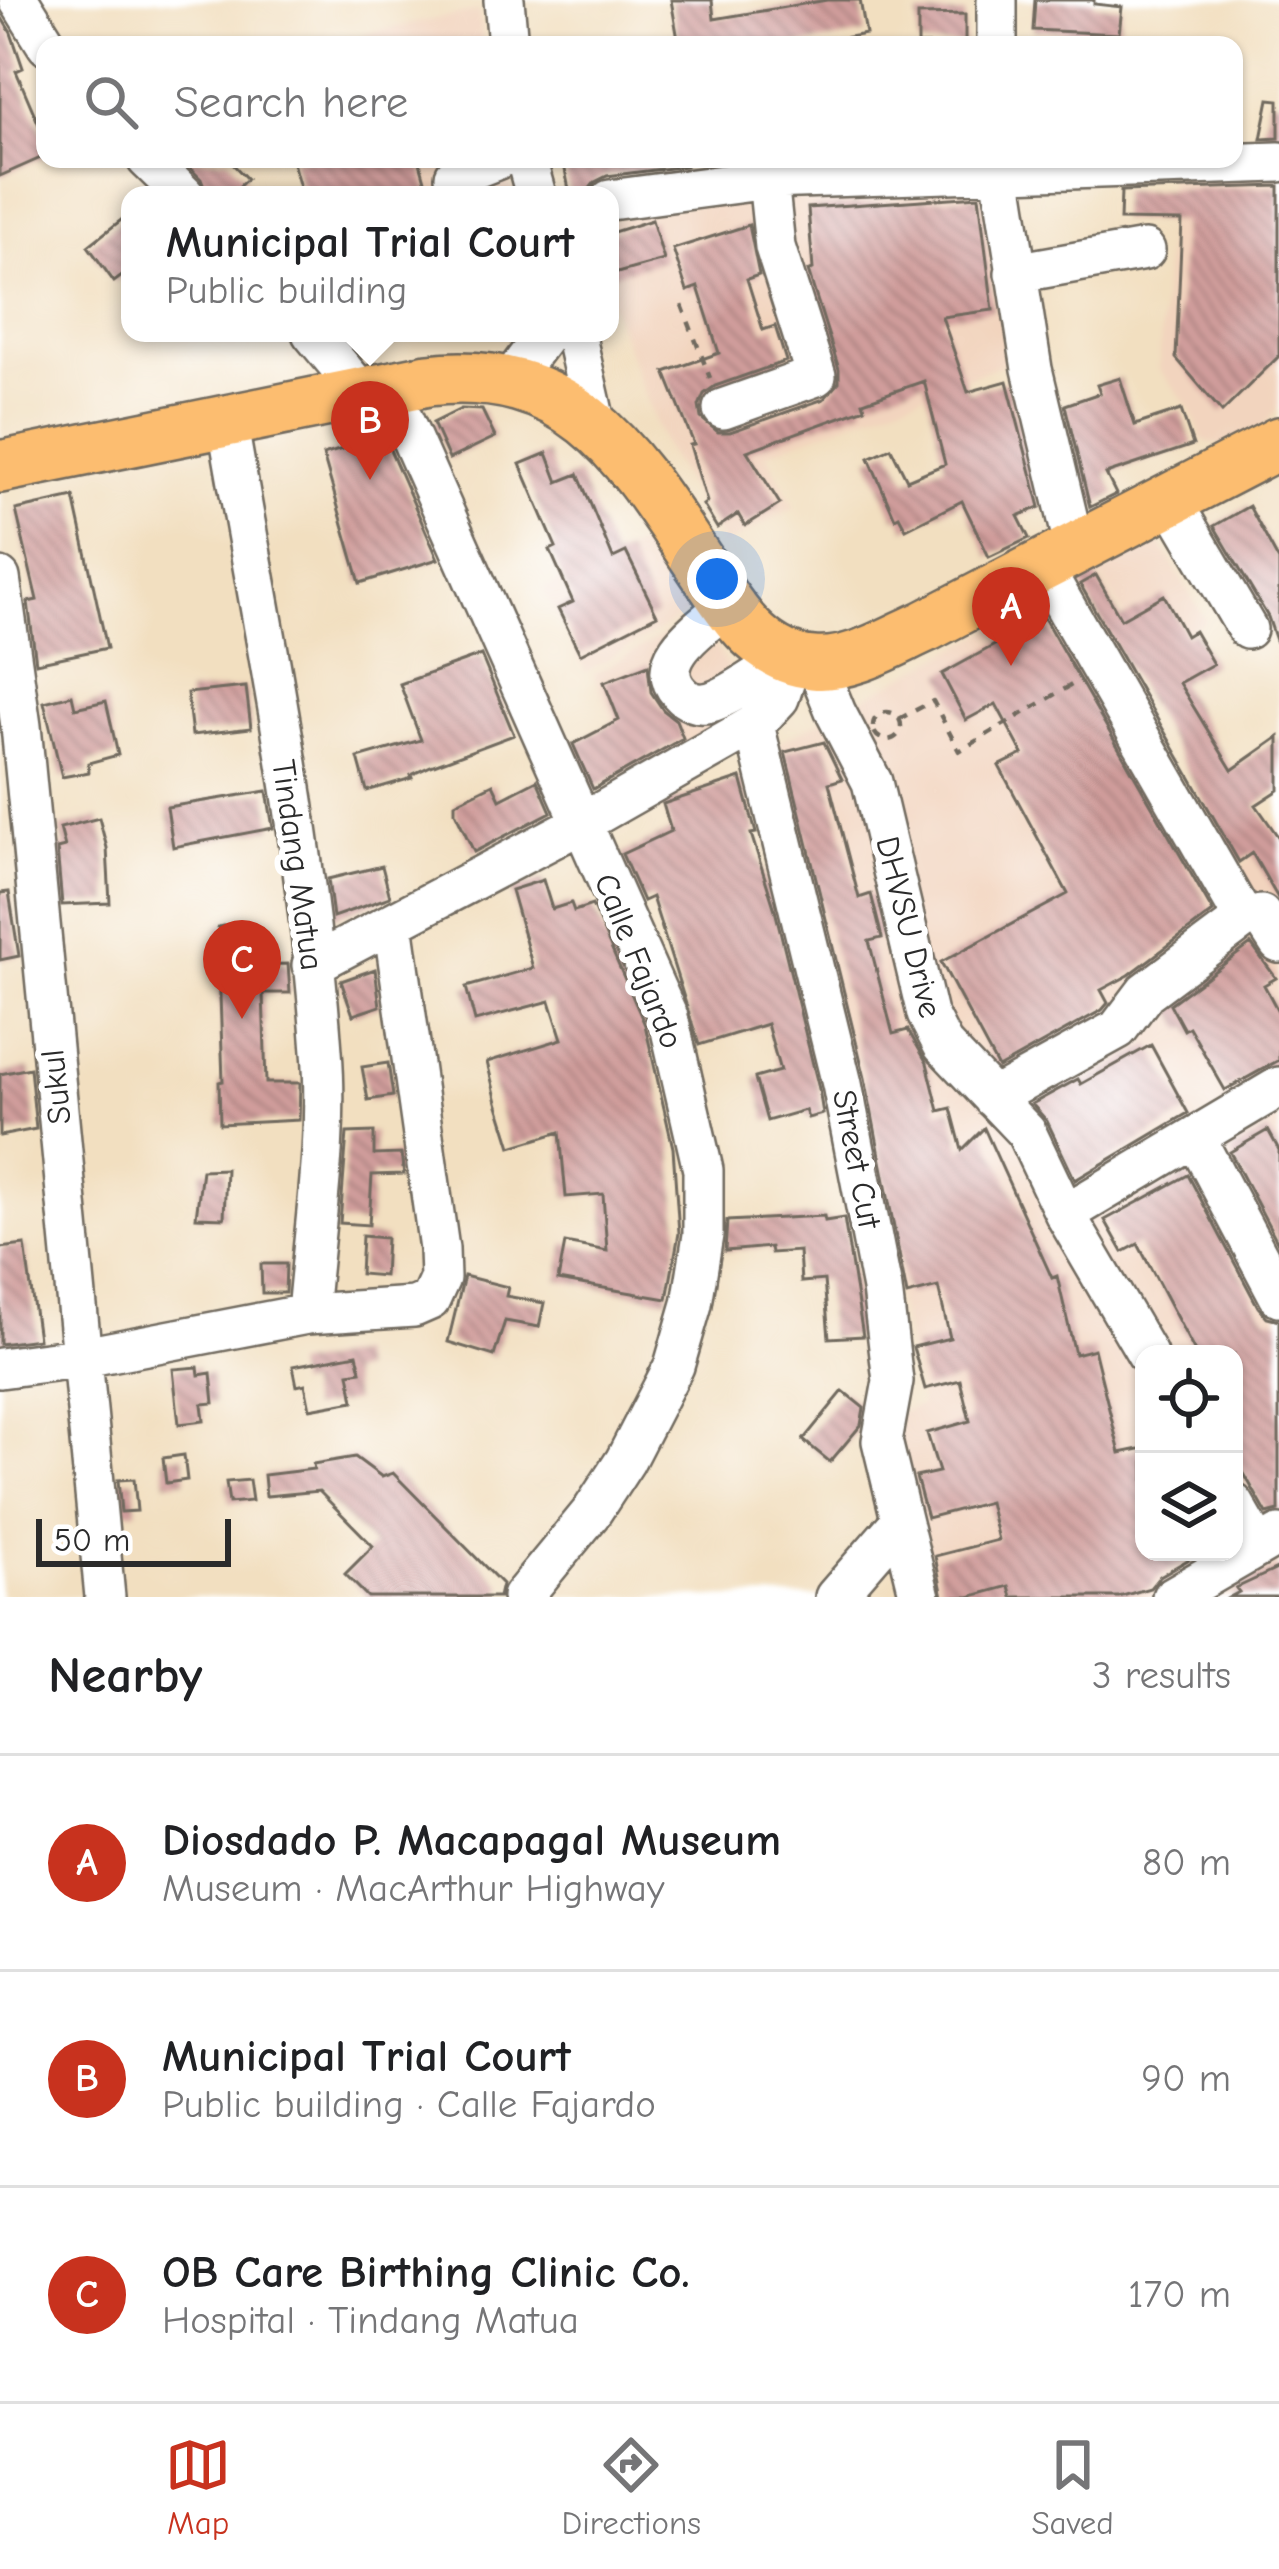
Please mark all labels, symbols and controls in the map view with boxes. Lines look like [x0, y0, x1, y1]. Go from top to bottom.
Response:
search box [36, 36, 1243, 168]
icon: search [78, 69, 144, 135]
text: Search here [174, 76, 408, 128]
popup [121, 186, 619, 342]
text: Municipal Trial Court [166, 216, 574, 268]
text: Public building [166, 268, 407, 313]
pin: B [331, 381, 409, 480]
your location [687, 549, 747, 609]
pin: A [972, 567, 1050, 666]
street label: Tindang Matua [264, 757, 332, 973]
street label: DHVSU Drive [868, 832, 950, 1022]
street label: Calle Fajardo [587, 868, 691, 1054]
pin: C [203, 920, 281, 1019]
street label: Sukul [33, 1048, 79, 1126]
street label: Street Cut [825, 1087, 889, 1233]
map controls [1135, 1345, 1243, 1561]
button: locate [1135, 1345, 1243, 1453]
button: layers [1135, 1453, 1243, 1561]
scale bar [36, 1513, 231, 1566]
text: 50 m [54, 1521, 130, 1559]
text: Nearby [48, 1646, 202, 1705]
text: 3 results [1092, 1653, 1231, 1698]
text: Diosdado P. Macapagal Museum [162, 1814, 781, 1866]
text: A [76, 1840, 98, 1885]
text: 80 m [1142, 1840, 1231, 1885]
text: Museum · MacArthur Highway [162, 1866, 664, 1911]
text: Municipal Trial Court [162, 2030, 571, 2082]
text: B [75, 2056, 99, 2101]
text: 90 m [1141, 2056, 1231, 2101]
text: Public building · Calle Fajardo [162, 2082, 656, 2127]
text: OB Care Birthing Clinic Co. [162, 2246, 690, 2298]
text: C [75, 2272, 99, 2317]
text: 170 m [1128, 2272, 1231, 2317]
text: Hospital · Tindang Matua [162, 2298, 579, 2343]
tab: Map [165, 2432, 231, 2542]
tab: Directions [562, 2432, 701, 2542]
tab: Saved [1031, 2432, 1114, 2542]

